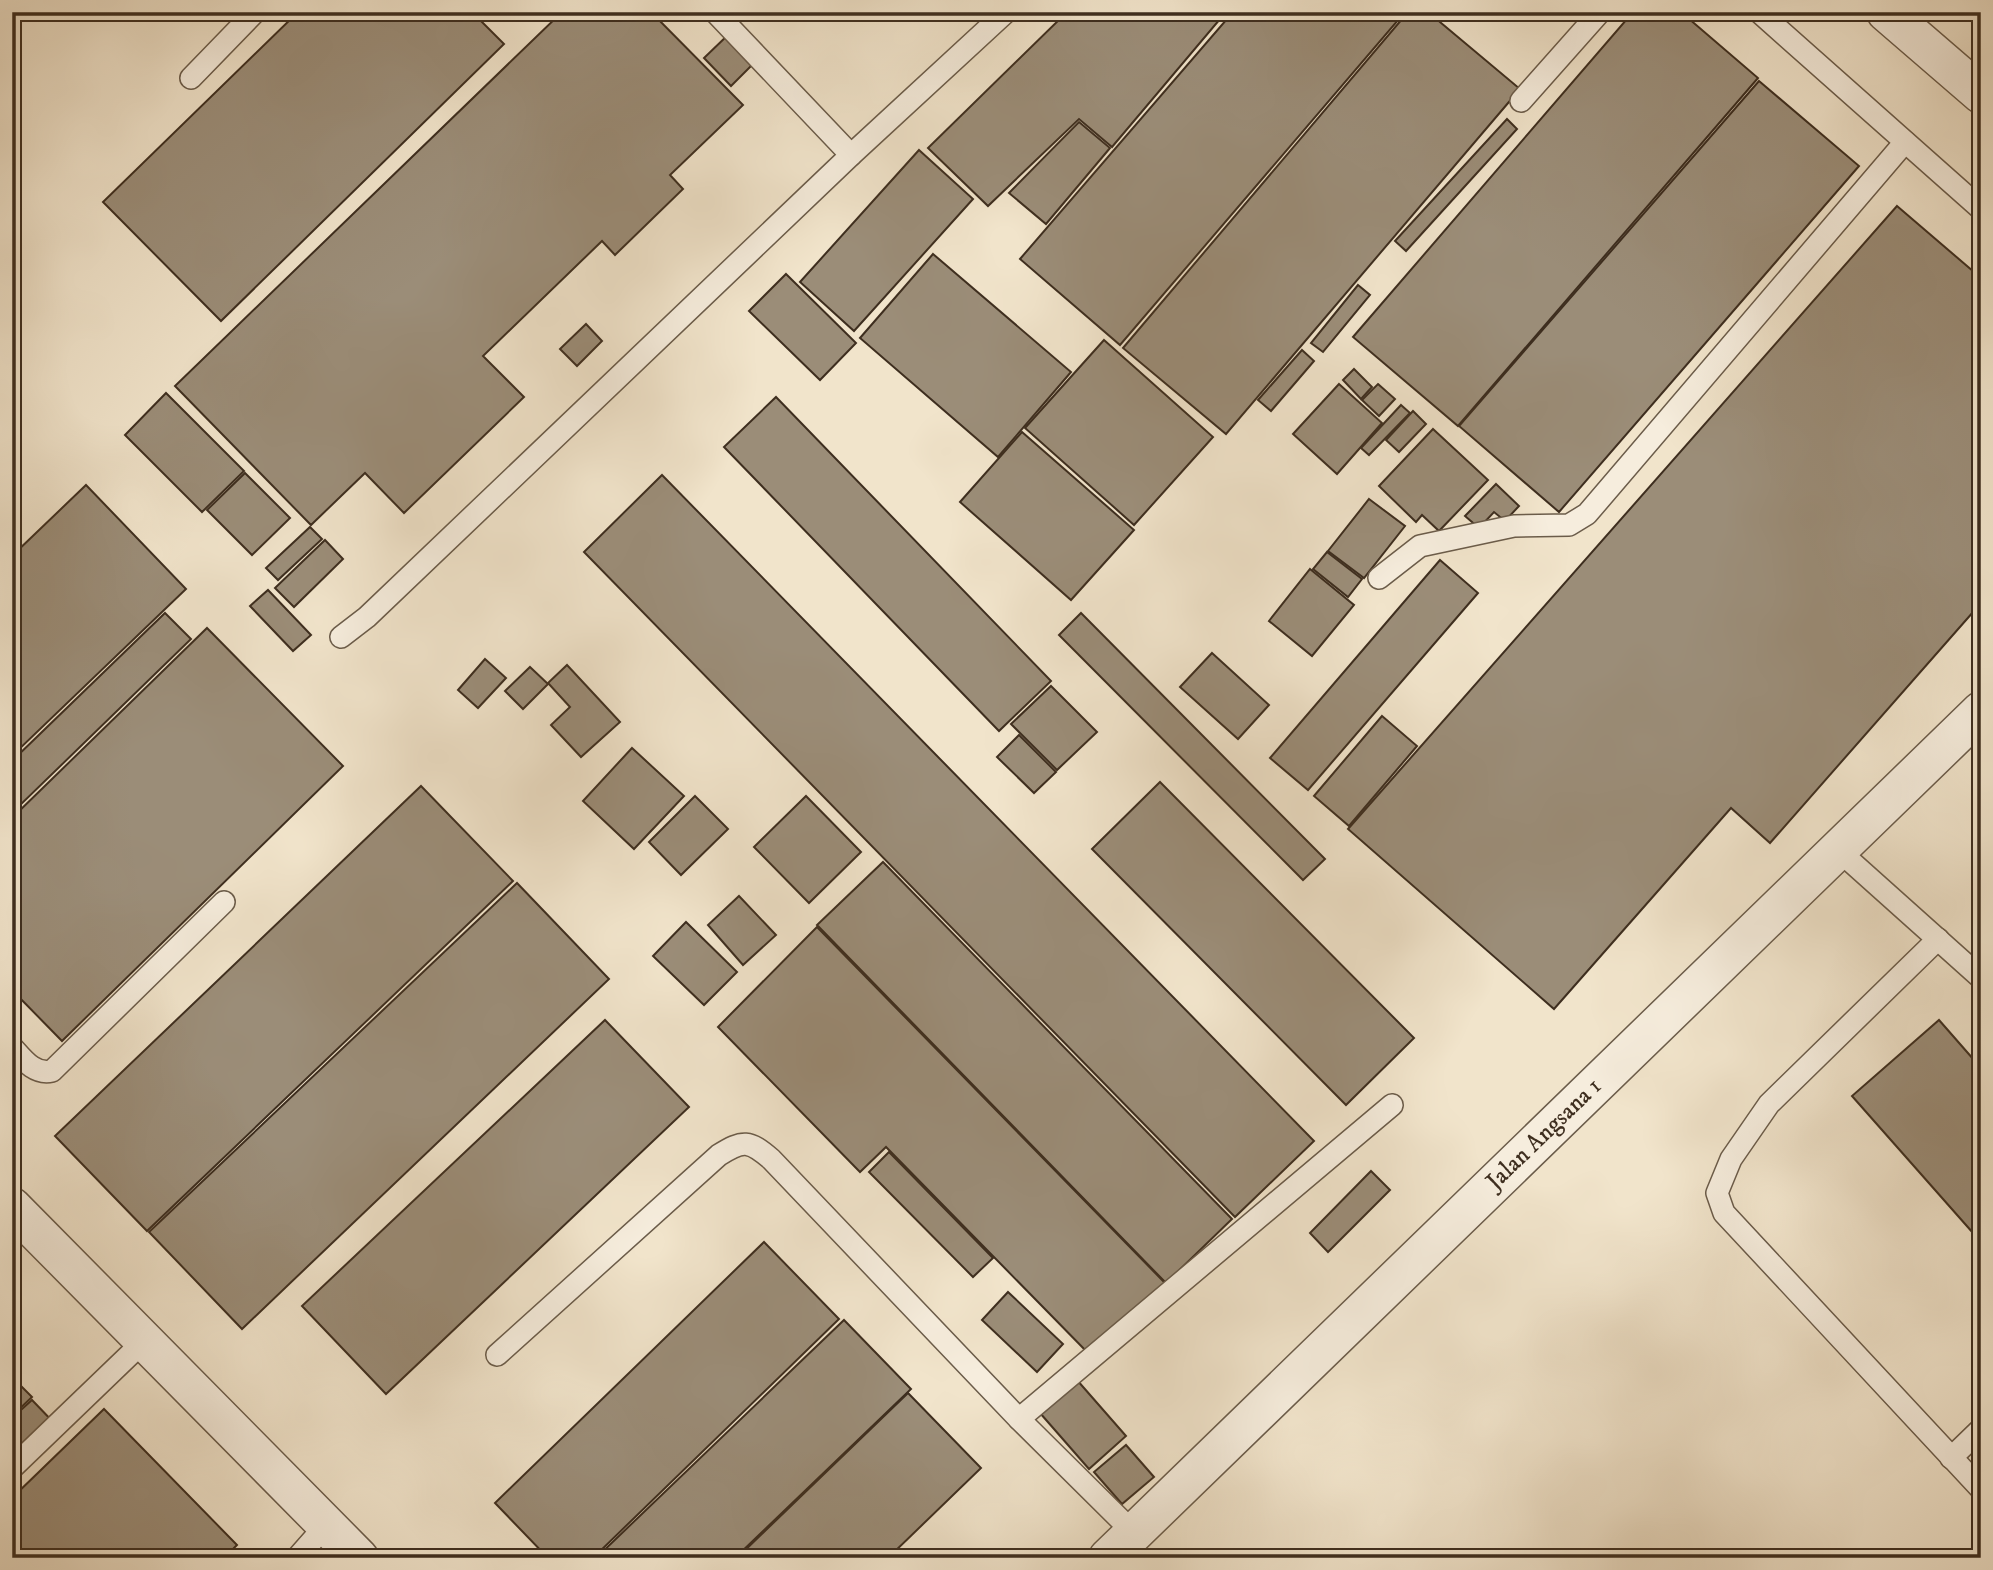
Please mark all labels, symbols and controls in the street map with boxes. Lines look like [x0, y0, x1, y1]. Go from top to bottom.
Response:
street label: Jalan Angsana 1 [1479, 1072, 1608, 1198]

